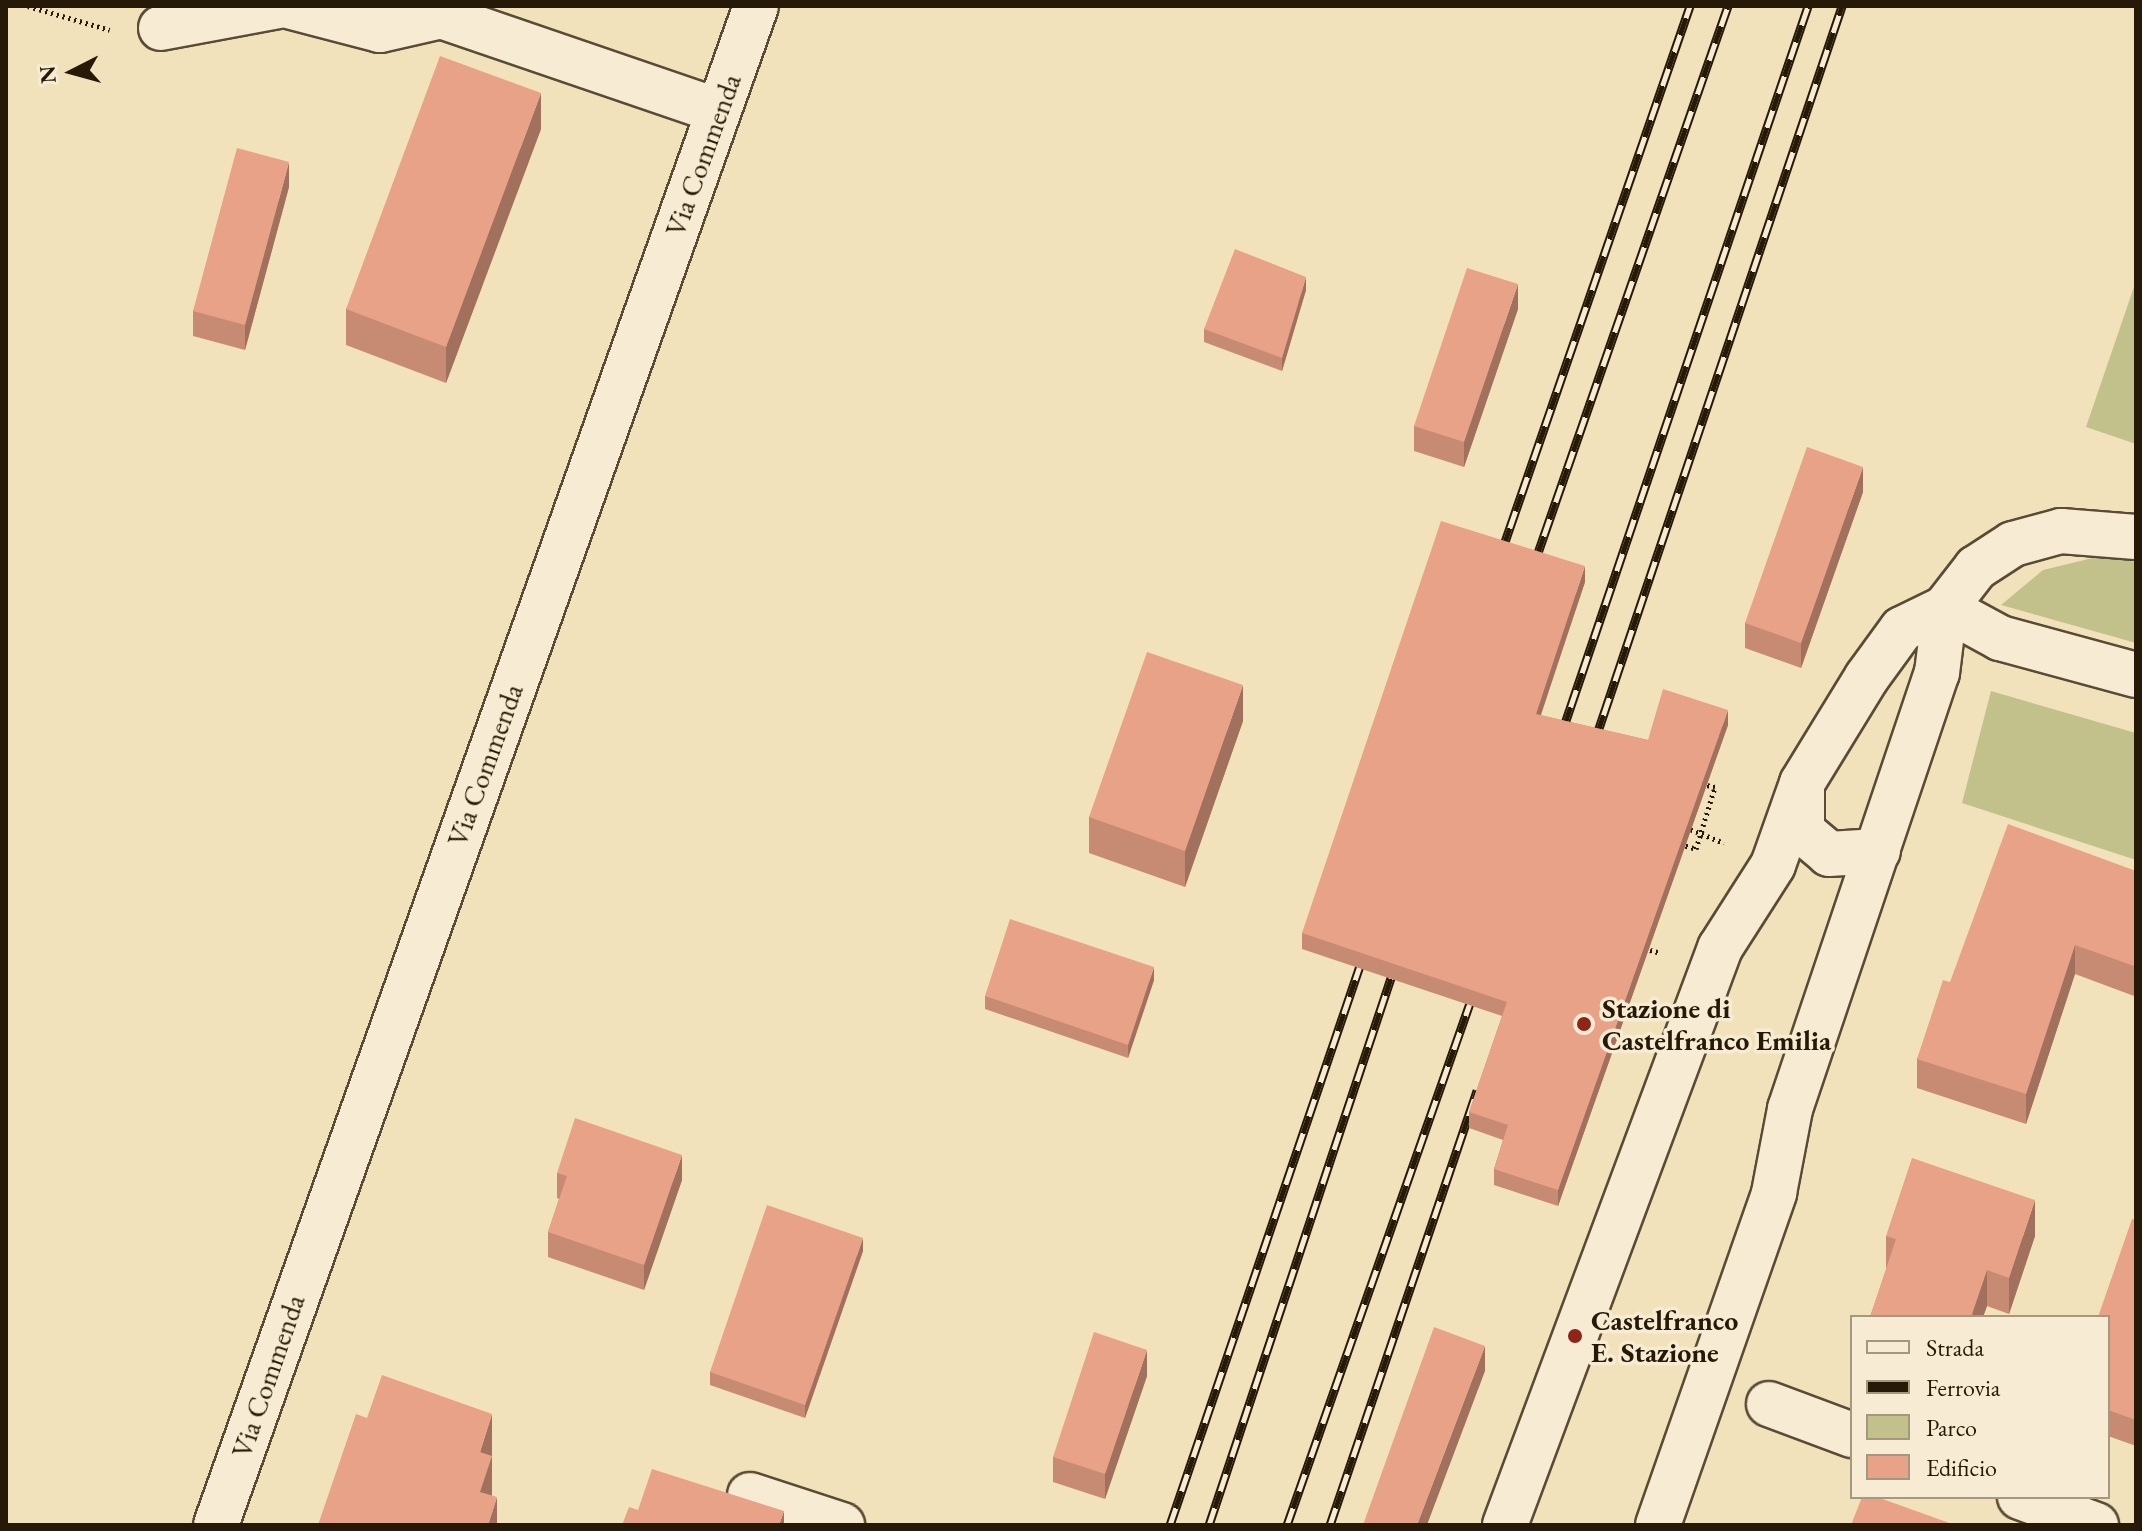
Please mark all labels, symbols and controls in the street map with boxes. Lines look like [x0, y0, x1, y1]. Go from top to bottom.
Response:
north arrow [32, 32, 112, 112]
text: N [32, 64, 63, 85]
street label: Via Commenda [658, 69, 748, 241]
street label: Via Commenda [440, 679, 530, 851]
place label: Stazione di Castelfranco Emilia [1602, 991, 1831, 1057]
marker: Stazione di Castelfranco Emilia [1573, 1013, 1595, 1035]
street label: Via Commenda [224, 1290, 312, 1462]
place label: Castelfranco E. Stazione [1591, 1303, 1738, 1369]
legend [1850, 1315, 2110, 1499]
marker: Castelfranco E. Stazione [1566, 1327, 1584, 1345]
text: Strada [1926, 1332, 1984, 1363]
text: Ferrovia [1926, 1372, 2000, 1403]
text: Parco [1926, 1412, 1977, 1443]
text: Edificio [1926, 1452, 1997, 1483]

